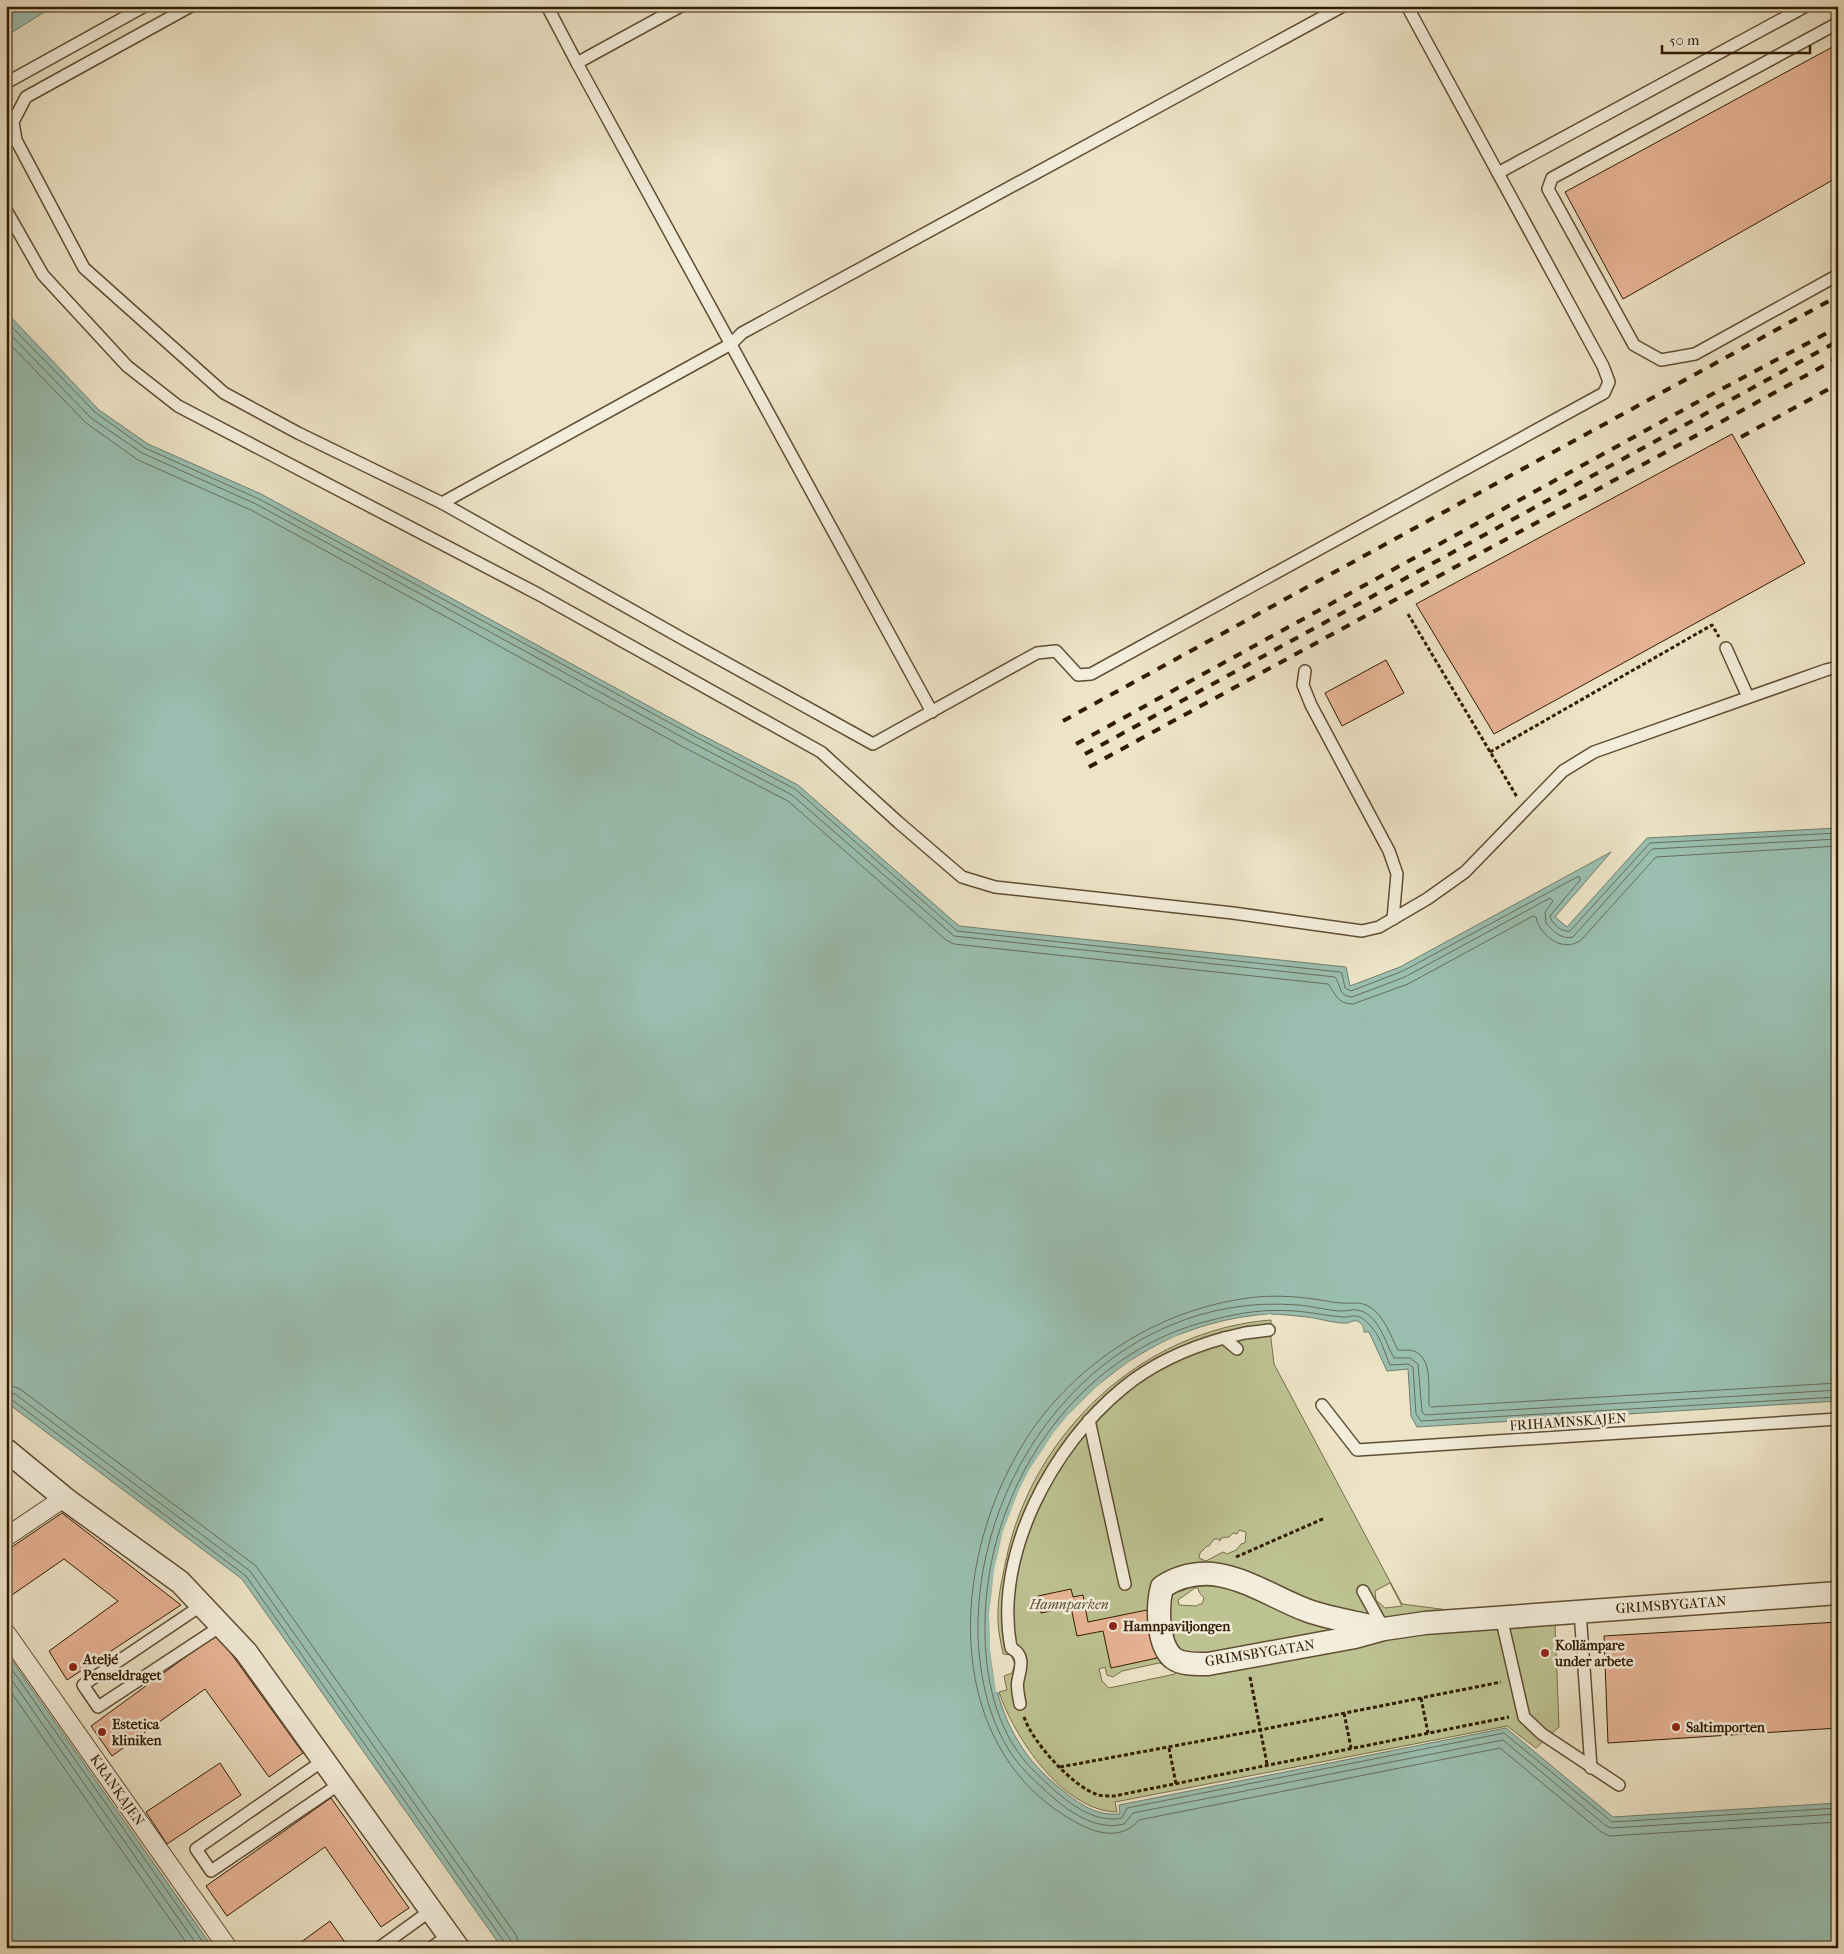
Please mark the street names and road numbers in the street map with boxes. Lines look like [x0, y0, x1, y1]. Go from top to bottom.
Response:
street label: FRIHAMNSKAJEN [1509, 1409, 1627, 1435]
street label: GRIMSBYGATAN [1615, 1593, 1727, 1617]
street label: GRIMSBYGATAN [1204, 1636, 1317, 1670]
street label: KRANKAJEN [86, 1751, 148, 1829]

